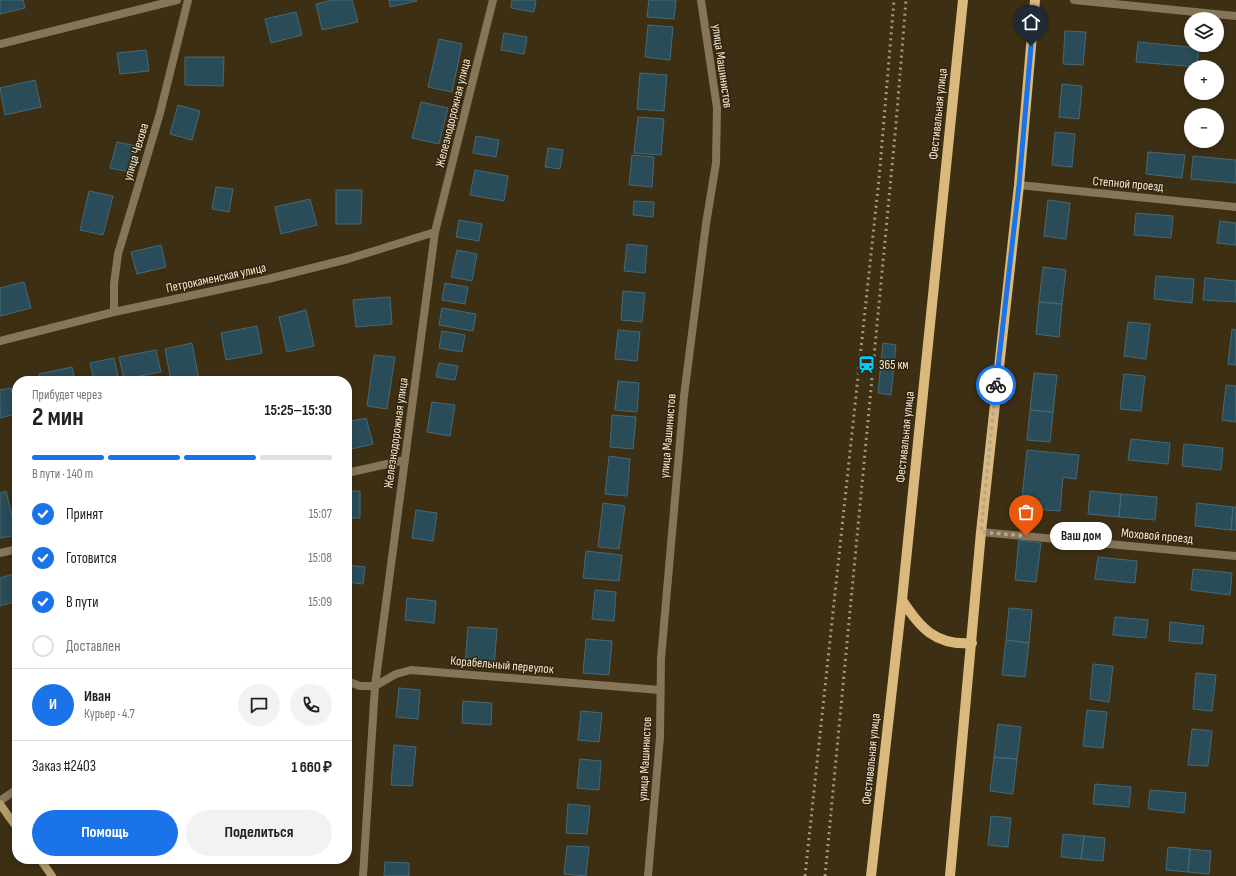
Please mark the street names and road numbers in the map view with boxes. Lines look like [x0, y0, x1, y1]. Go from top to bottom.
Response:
street label: улица Машинистов [708, 23, 736, 109]
street label: Железнодорожная улица [432, 57, 474, 169]
street label: Фестивальная улица [925, 68, 951, 160]
street label: улица Чехова [120, 121, 152, 183]
street label: Степной проезд [1092, 173, 1165, 195]
street label: Петрокаменская улица [165, 260, 267, 296]
street label: Железнодорожная улица [380, 377, 412, 489]
street label: Фестивальная улица [892, 391, 918, 483]
street label: улица Машинистов [656, 393, 680, 479]
street label: Моховой проезд [1120, 525, 1194, 547]
street label: Корабельный переулок [450, 653, 554, 677]
street label: Фестивальная улица [858, 713, 884, 805]
street label: улица Машинистов [635, 716, 655, 802]

